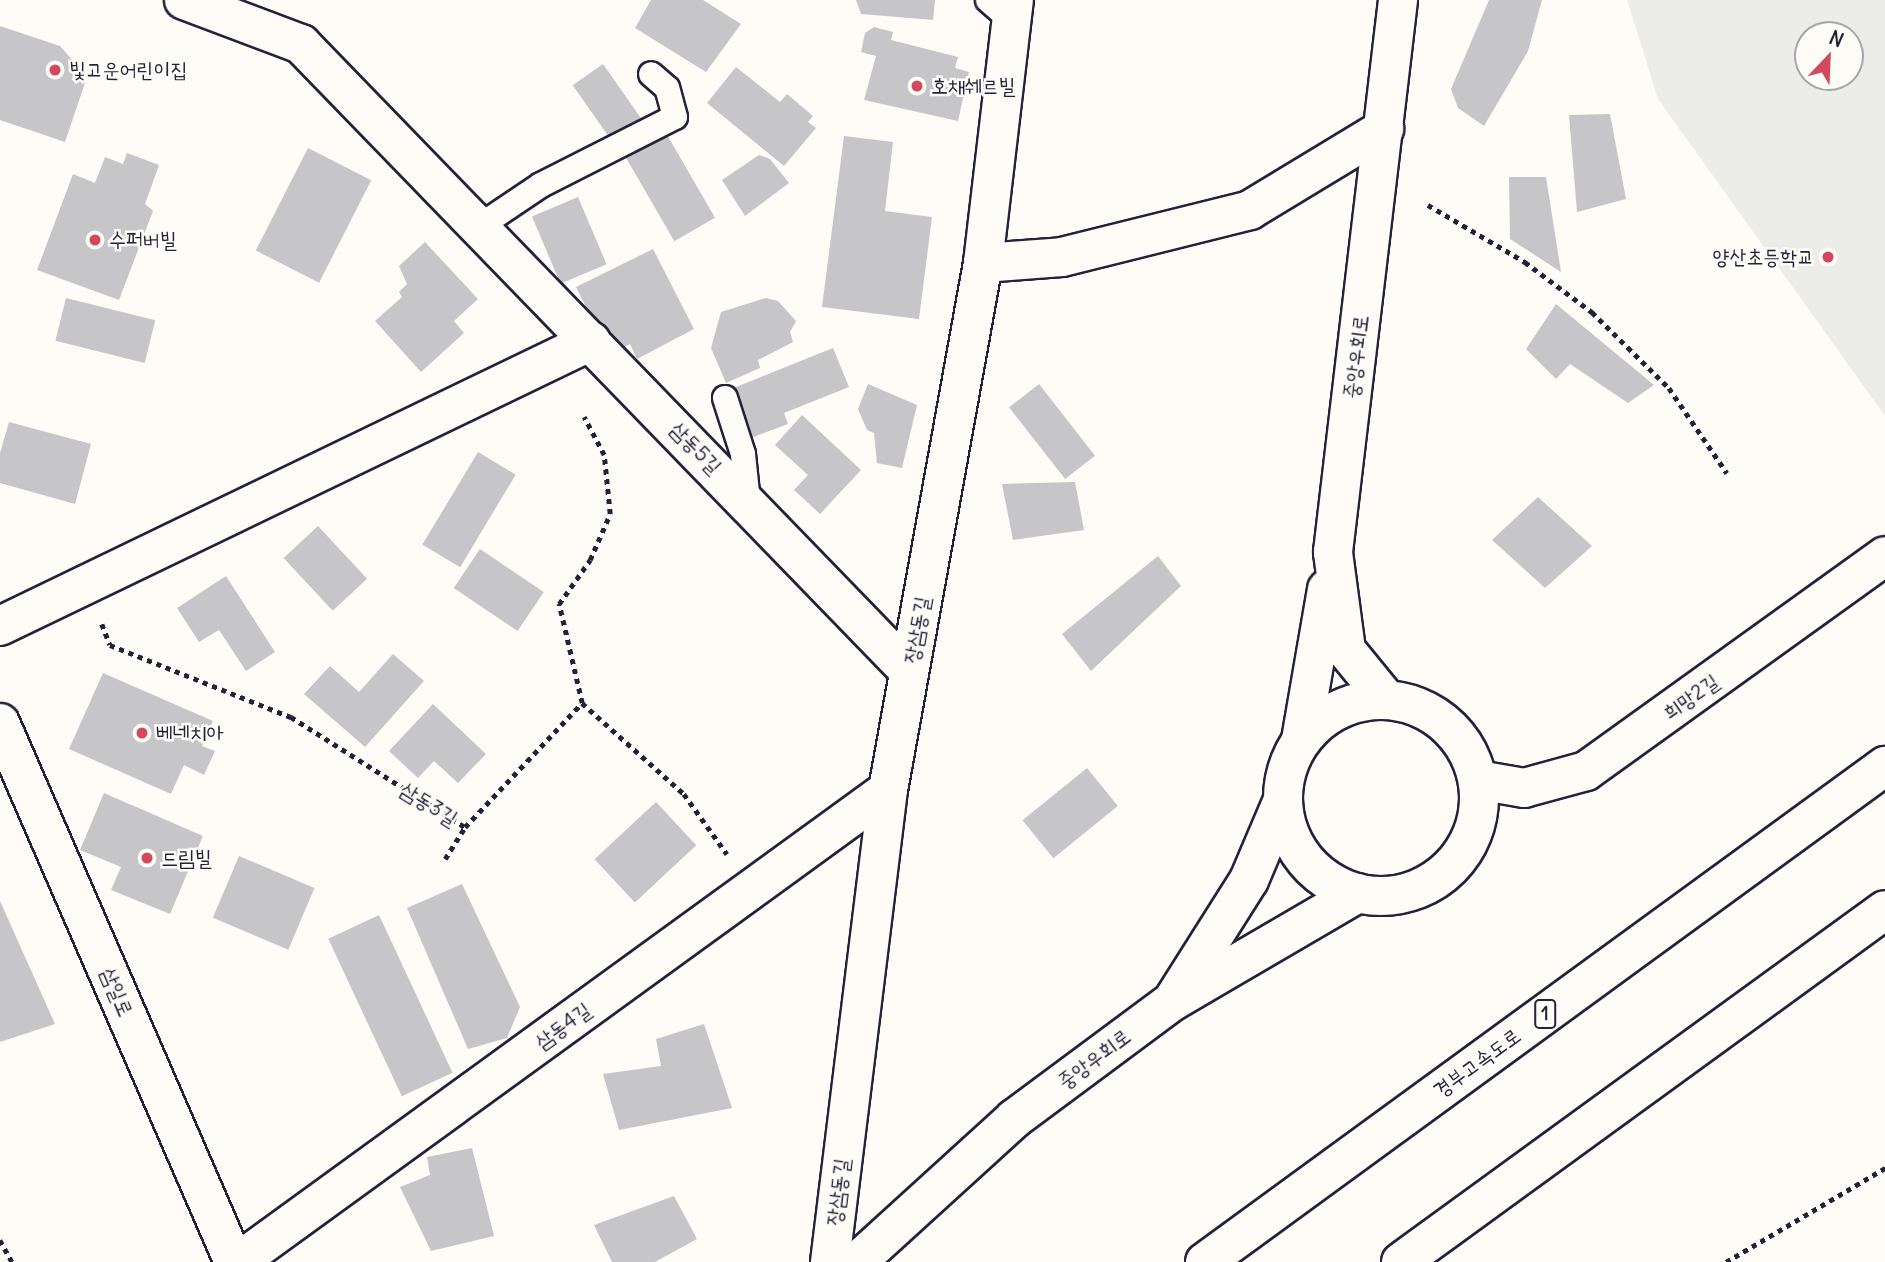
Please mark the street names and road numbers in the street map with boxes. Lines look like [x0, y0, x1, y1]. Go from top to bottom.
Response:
street label: 중앙우회로 [1338, 314, 1374, 400]
street label: 삼동5길 [665, 417, 727, 479]
street label: 장삼동길 [899, 595, 935, 665]
street label: 희망2길 [1658, 669, 1724, 725]
street label: 삼동3길 [396, 777, 462, 831]
street label: 삼일로 [95, 964, 139, 1020]
street label: 삼동4길 [530, 997, 596, 1055]
road number: 1 [1533, 998, 1557, 1030]
street label: 경부고속도로 [1429, 1023, 1525, 1103]
street label: 중앙우회로 [1053, 1024, 1135, 1094]
street label: 장삼동길 [821, 1157, 855, 1227]

